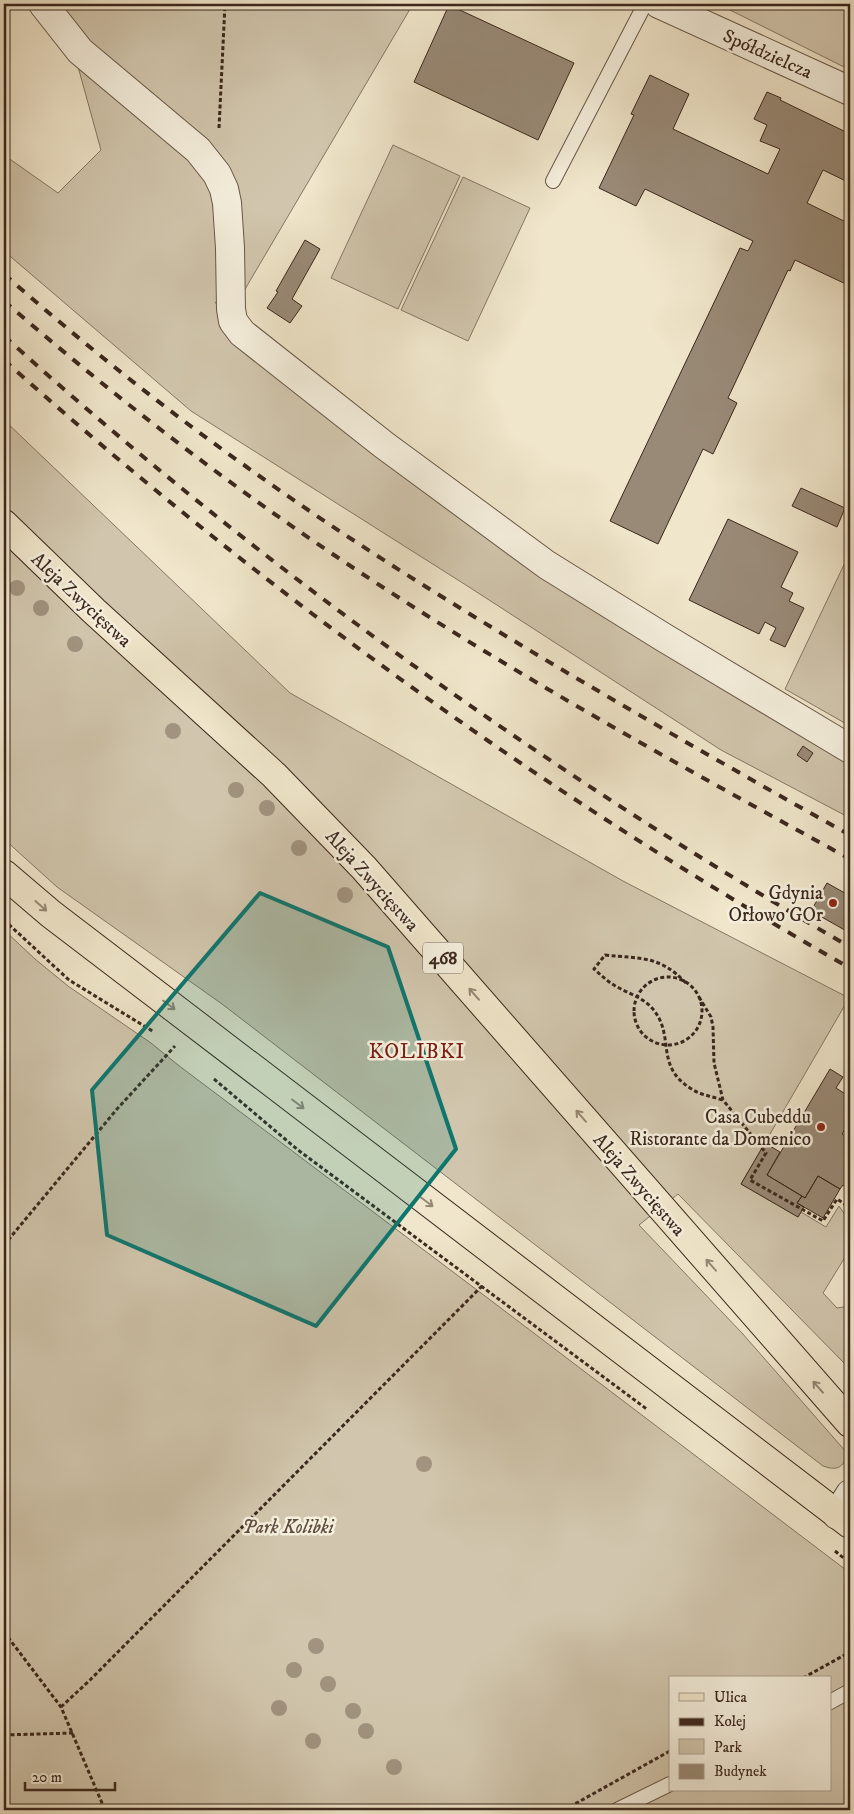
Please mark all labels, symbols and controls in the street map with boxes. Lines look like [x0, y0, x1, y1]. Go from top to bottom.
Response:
street label: Spółdzielcza [719, 25, 815, 84]
street label: Aleja Zwycięstwa [26, 548, 136, 652]
street label: Aleja Zwycięstwa [320, 825, 423, 937]
place label: Gdynia Orłowo GOr [728, 882, 823, 927]
marker: Gdynia Orłowo GOr [827, 897, 839, 909]
one-way arrow [34, 900, 47, 911]
road number: 468 [423, 942, 463, 974]
one-way arrow [468, 987, 480, 1000]
one-way arrow [162, 1000, 176, 1010]
district label: KOLIBKI [369, 1039, 465, 1065]
one-way arrow [291, 1098, 304, 1109]
place label: Casa Cubeddu Ristorante da Domenico [630, 1106, 811, 1151]
one-way arrow [576, 1110, 587, 1123]
marker: Casa Cubeddu Ristorante da Domenico [815, 1121, 827, 1133]
street label: Aleja Zwycięstwa [588, 1129, 690, 1241]
one-way arrow [421, 1197, 434, 1208]
one-way arrow [705, 1258, 717, 1271]
one-way arrow [812, 1381, 823, 1394]
park label: Park Kolibki [242, 1516, 335, 1539]
legend [669, 1676, 832, 1792]
text: Ulica [714, 1688, 747, 1707]
text: Kolej [714, 1712, 746, 1731]
text: Park [714, 1738, 743, 1757]
scale bar [25, 1759, 115, 1791]
text: Budynek [714, 1762, 767, 1781]
text: 20 m [32, 1768, 62, 1787]

